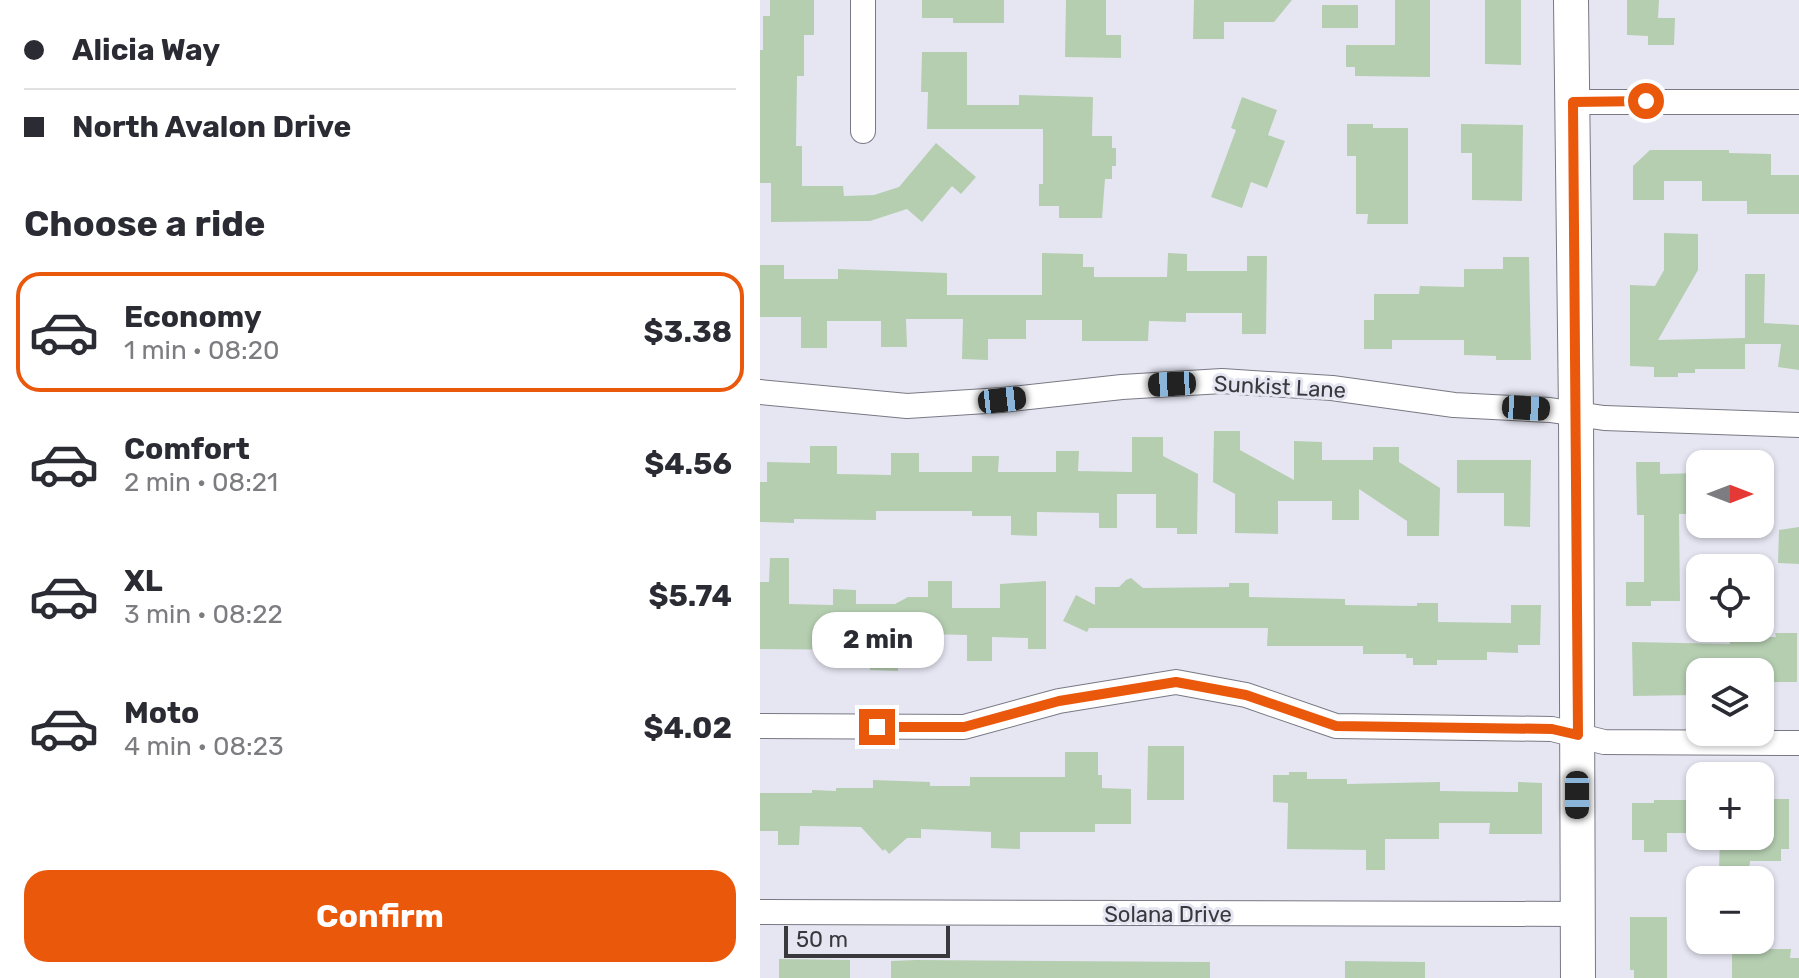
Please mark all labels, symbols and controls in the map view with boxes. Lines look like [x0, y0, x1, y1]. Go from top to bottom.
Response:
text: Alicia Way [72, 32, 220, 68]
route start [1628, 83, 1664, 119]
text: North Avalon Drive [72, 109, 351, 145]
text: Choose a ride [24, 202, 265, 245]
icon: car [28, 296, 100, 368]
text: Economy [124, 299, 262, 335]
text: $3.38 [644, 314, 732, 350]
text: 1 min · 08:20 [124, 335, 279, 366]
street label: Sunkist Lane [1213, 370, 1347, 404]
car [1147, 371, 1197, 397]
car [977, 386, 1027, 414]
car [1501, 395, 1551, 421]
icon: car [28, 428, 100, 500]
text: Comfort [124, 431, 250, 467]
text: $4.56 [644, 446, 732, 482]
north arrow [1686, 450, 1774, 538]
map controls [1686, 450, 1774, 954]
text: 2 min · 08:21 [124, 467, 278, 498]
button: locate [1686, 554, 1774, 642]
icon: car [28, 560, 100, 632]
text: XL [124, 563, 163, 599]
text: $5.74 [648, 578, 732, 614]
text: 3 min · 08:22 [124, 599, 283, 630]
callout: 2 min [811, 611, 943, 667]
text: 2 min [843, 624, 913, 655]
button: layers [1686, 658, 1774, 746]
icon: car [28, 692, 100, 764]
text: Moto [124, 695, 199, 731]
route end [859, 709, 895, 745]
text: $4.02 [643, 710, 732, 746]
text: 4 min · 08:23 [124, 731, 284, 762]
button: + [1686, 762, 1774, 850]
car [1565, 771, 1589, 819]
button: − [1686, 866, 1774, 954]
button: Confirm [24, 870, 736, 962]
street label: Solana Drive [1104, 901, 1232, 928]
scale bar [784, 922, 950, 958]
text: 50 m [796, 926, 848, 953]

